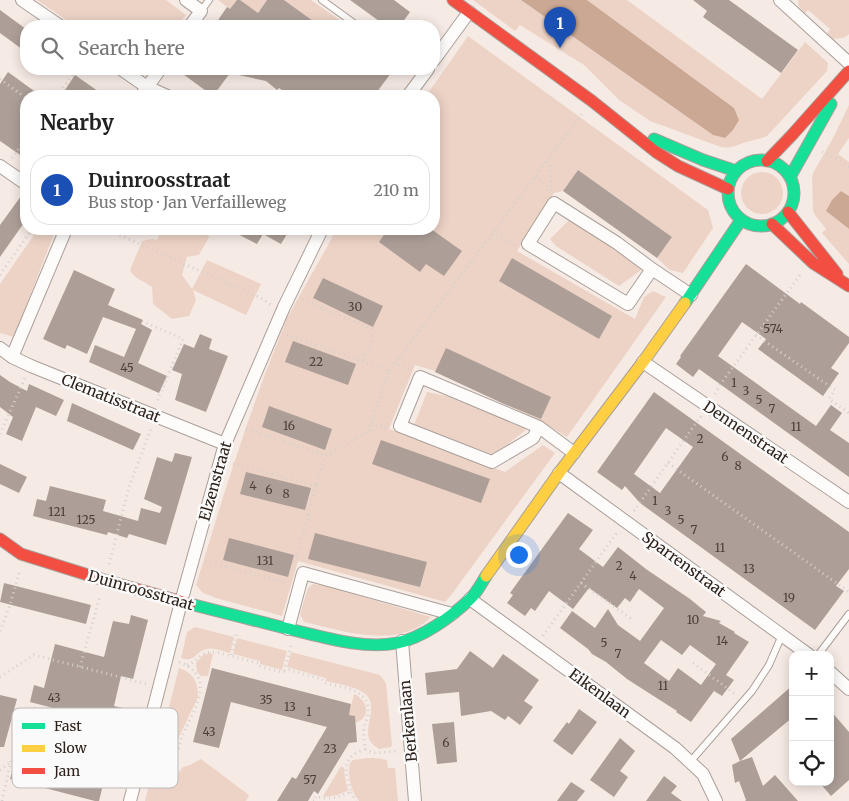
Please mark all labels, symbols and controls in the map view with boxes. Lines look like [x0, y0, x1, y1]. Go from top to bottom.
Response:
pin: 1 [544, 7, 576, 48]
search box [20, 20, 440, 75]
icon: search [38, 34, 66, 62]
text: Search here [78, 36, 185, 60]
text: Nearby [40, 109, 114, 136]
text: Duinroosstraat [88, 168, 230, 192]
text: 1 [53, 180, 61, 200]
text: 210 m [374, 180, 419, 200]
text: Bus stop · Jan Verfailleweg [88, 192, 286, 212]
house number: 30 [348, 299, 362, 314]
house number: 574 [763, 321, 783, 336]
house number: 22 [309, 354, 323, 369]
house number: 45 [120, 360, 134, 375]
street label: Clematisstraat [59, 370, 163, 427]
house number: 1 [731, 375, 737, 390]
house number: 3 [743, 383, 750, 398]
house number: 5 [755, 392, 763, 407]
street label: Dennenstraat [700, 396, 792, 468]
house number: 7 [769, 401, 776, 416]
house number: 16 [283, 418, 295, 433]
house number: 11 [791, 419, 802, 434]
house number: 2 [696, 431, 704, 446]
street label: Elzenstraat [195, 439, 235, 523]
house number: 6 [721, 449, 729, 464]
house number: 8 [734, 458, 742, 473]
house number: 4 [249, 478, 257, 493]
house number: 6 [265, 482, 273, 497]
house number: 8 [282, 486, 290, 501]
house number: 1 [652, 493, 658, 508]
house number: 3 [665, 503, 672, 518]
house number: 121 [48, 504, 66, 519]
house number: 125 [77, 512, 95, 527]
house number: 5 [677, 512, 685, 527]
house number: 7 [691, 522, 698, 537]
street label: Sparrenstraat [638, 527, 730, 601]
house number: 11 [715, 540, 726, 555]
your location [506, 542, 532, 568]
house number: 131 [257, 553, 274, 568]
house number: 2 [615, 558, 623, 573]
house number: 13 [743, 561, 755, 576]
street label: Duinroosstraat [86, 566, 196, 614]
house number: 4 [629, 568, 637, 583]
house number: 19 [783, 590, 795, 605]
house number: 10 [687, 612, 700, 627]
house number: 14 [716, 633, 729, 648]
house number: 5 [600, 635, 608, 650]
house number: 7 [615, 646, 622, 661]
map controls [789, 651, 834, 786]
button: + [789, 651, 834, 696]
street label: Eikenlaan [565, 664, 635, 722]
house number: 11 [658, 678, 669, 693]
street label: Berkenlaan [395, 679, 421, 763]
house number: 43 [47, 690, 61, 705]
house number: 35 [259, 692, 273, 707]
button: − [789, 696, 834, 741]
house number: 13 [284, 699, 296, 714]
house number: 1 [306, 704, 312, 719]
legend [12, 708, 178, 788]
text: Fast [54, 717, 82, 735]
house number: 43 [202, 724, 216, 739]
house number: 6 [442, 735, 450, 750]
text: Slow [54, 739, 87, 757]
house number: 23 [323, 741, 337, 756]
button: locate [789, 741, 834, 786]
text: Jam [53, 762, 80, 780]
house number: 57 [303, 772, 317, 787]

